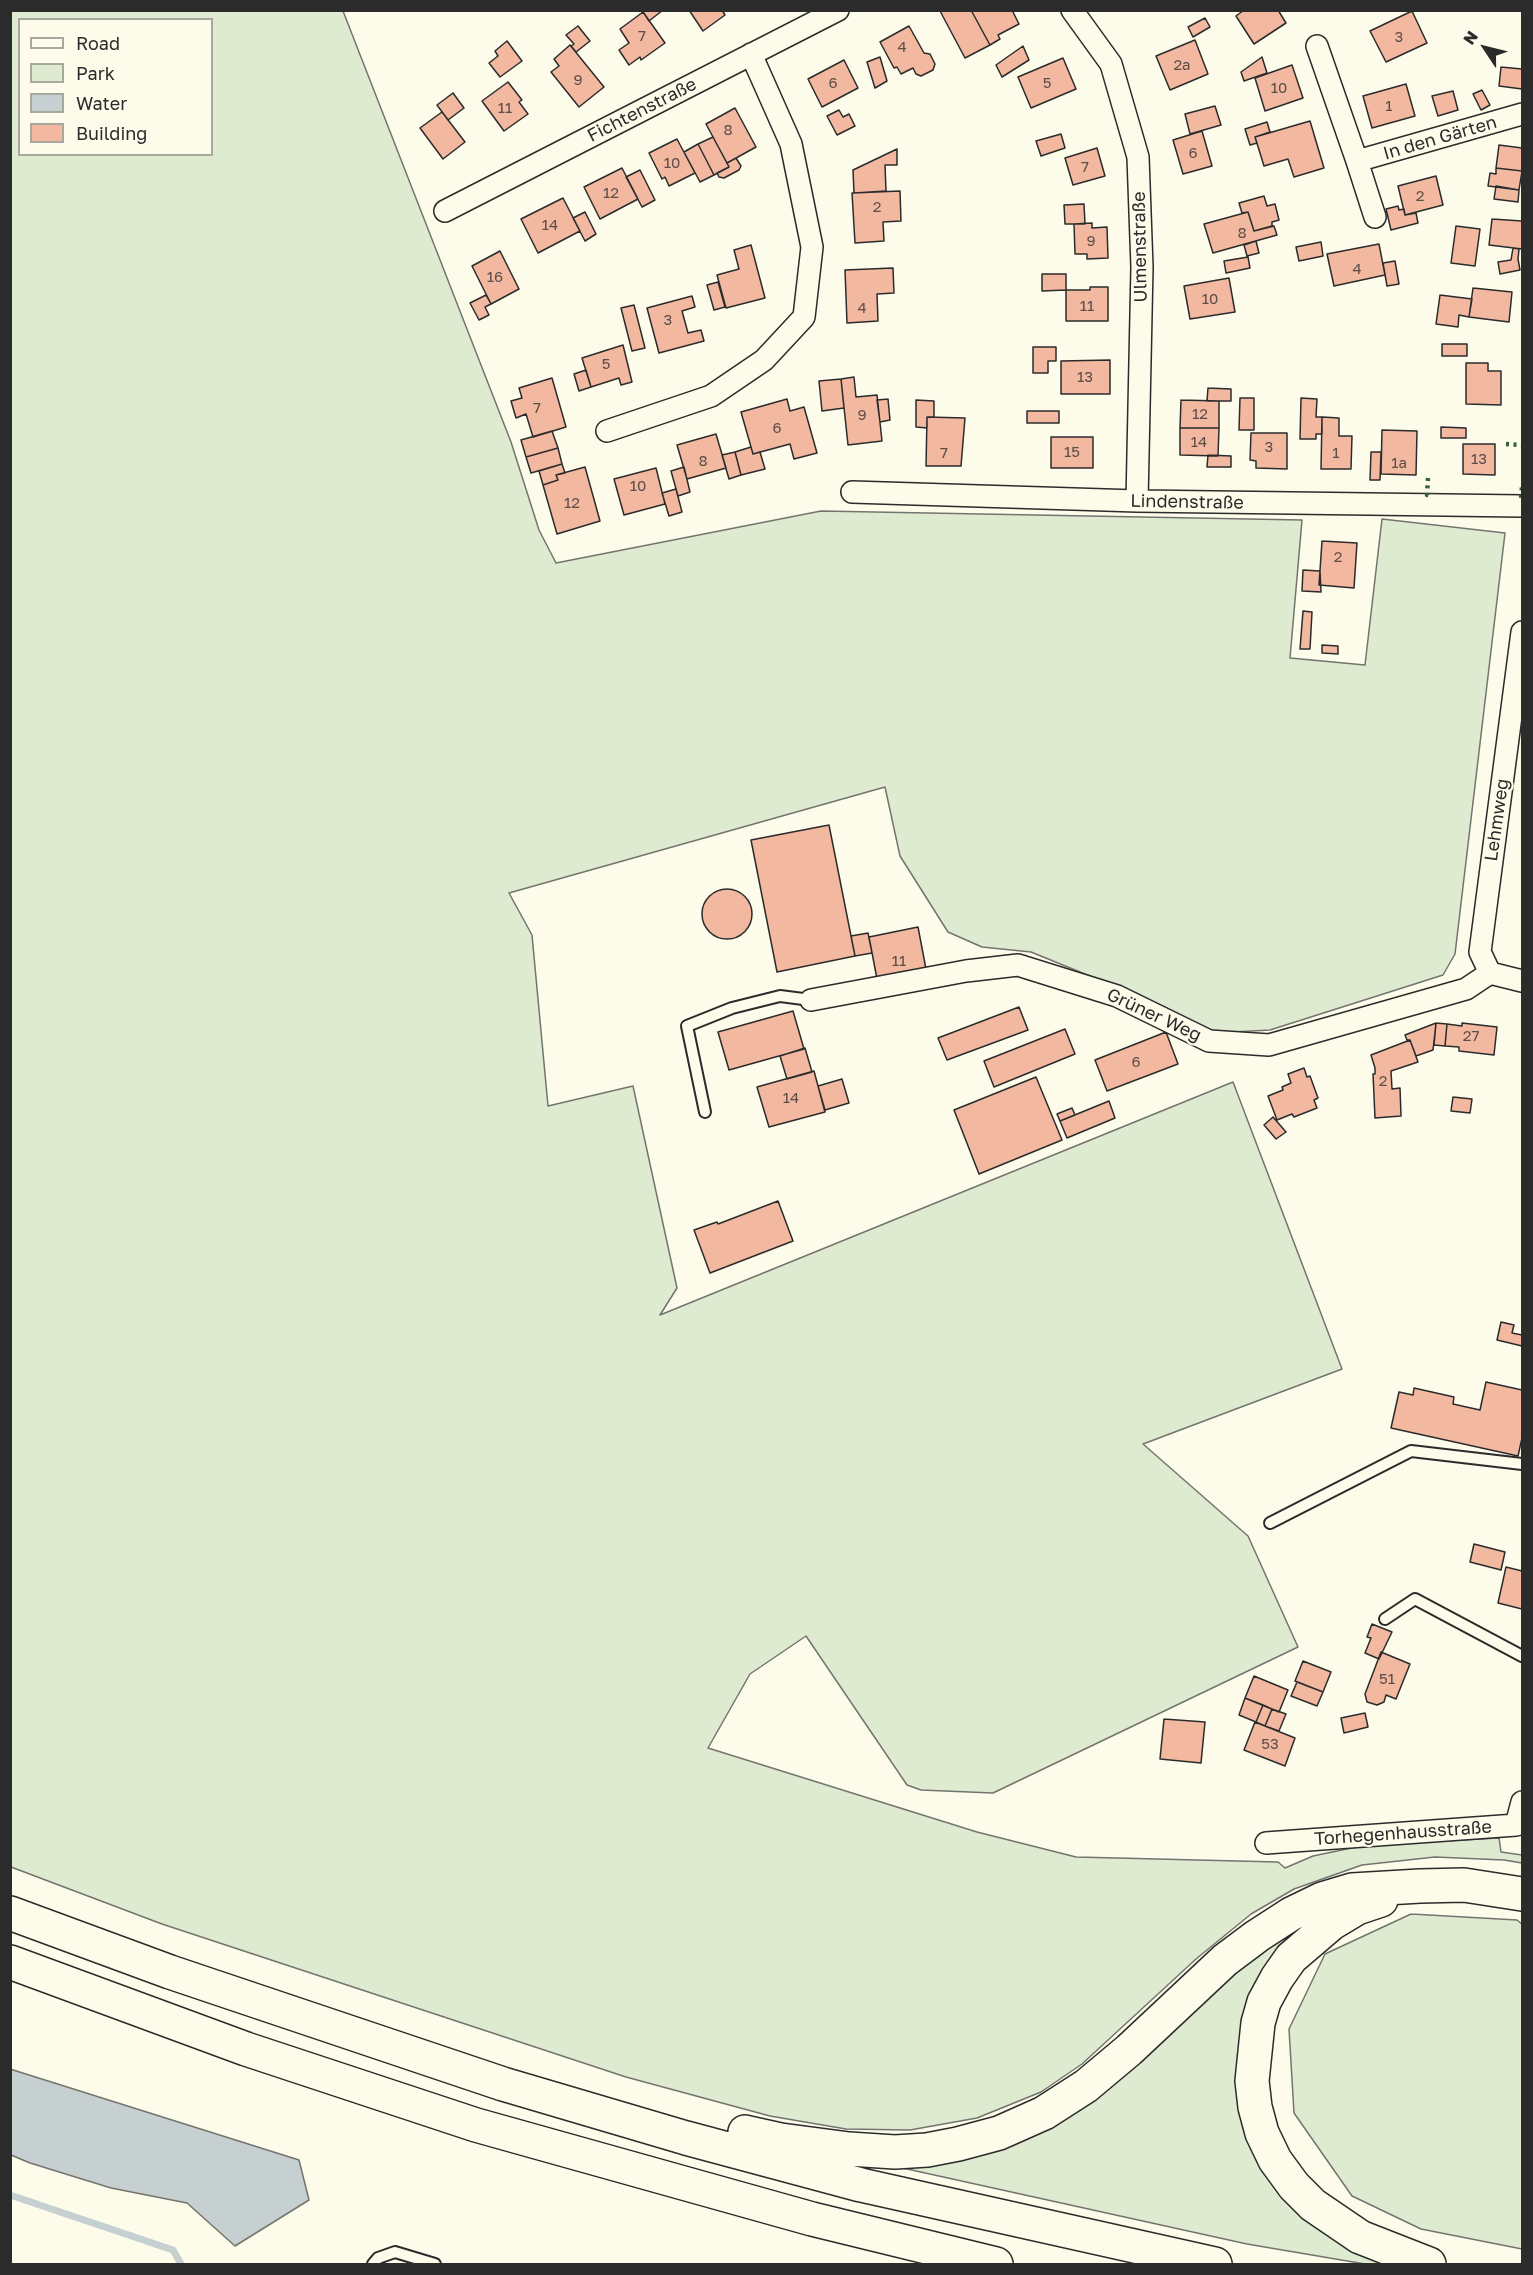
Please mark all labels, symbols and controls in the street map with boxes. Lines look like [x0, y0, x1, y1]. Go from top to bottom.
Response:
legend [18, 18, 213, 156]
north arrow [1455, 18, 1515, 78]
house number: 7 [638, 27, 646, 45]
text: N [1459, 27, 1482, 48]
house number: 3 [1395, 28, 1403, 46]
text: Road [76, 32, 120, 54]
house number: 4 [897, 38, 907, 56]
house number: 2a [1173, 56, 1191, 74]
text: Park [76, 62, 115, 84]
house number: 9 [573, 71, 583, 89]
street label: Fichtenstraße [584, 73, 700, 147]
house number: 6 [828, 74, 838, 92]
house number: 5 [1043, 74, 1051, 92]
house number: 10 [1271, 79, 1287, 97]
text: Water [76, 92, 127, 114]
house number: 1 [1385, 97, 1393, 115]
house number: 11 [498, 99, 512, 117]
street label: In den Gärten [1381, 111, 1499, 165]
house number: 8 [723, 121, 733, 139]
text: Building [76, 122, 147, 144]
house number: 6 [1188, 144, 1198, 162]
house number: 10 [664, 154, 680, 172]
house number: 7 [1081, 158, 1089, 176]
house number: 12 [603, 184, 619, 202]
house number: 2 [1416, 187, 1424, 205]
street label: Ulmenstraße [1128, 191, 1152, 303]
house number: 2 [873, 198, 881, 216]
house number: 14 [542, 216, 558, 234]
house number: 8 [1237, 224, 1247, 242]
house number: 9 [1086, 232, 1096, 250]
house number: 4 [1352, 260, 1362, 278]
house number: 16 [487, 268, 503, 286]
house number: 10 [1202, 290, 1218, 308]
house number: 11 [1080, 297, 1094, 315]
house number: 4 [857, 299, 867, 317]
house number: 3 [664, 311, 672, 329]
house number: 5 [602, 355, 610, 373]
house number: 13 [1077, 368, 1093, 386]
house number: 7 [533, 399, 541, 417]
house number: 12 [1192, 405, 1208, 423]
house number: 9 [857, 406, 867, 424]
house number: 6 [772, 419, 782, 437]
house number: 14 [1191, 433, 1207, 451]
house number: 3 [1265, 438, 1273, 456]
house number: 15 [1064, 443, 1080, 461]
house number: 7 [940, 444, 948, 462]
house number: 1 [1332, 444, 1340, 462]
house number: 13 [1471, 450, 1487, 468]
house number: 8 [698, 452, 708, 470]
house number: 1a [1391, 454, 1407, 472]
house number: 10 [630, 477, 646, 495]
street label: Lindenstraße [1130, 490, 1244, 514]
house number: 12 [564, 494, 580, 512]
house number: 2 [1334, 548, 1342, 566]
street label: Lehmweg [1481, 777, 1513, 863]
house number: 11 [892, 952, 906, 970]
street label: Grüner Weg [1103, 984, 1205, 1046]
house number: 27 [1463, 1027, 1479, 1045]
house number: 6 [1131, 1053, 1141, 1071]
house number: 2 [1379, 1072, 1387, 1090]
house number: 14 [783, 1089, 799, 1107]
house number: 51 [1379, 1670, 1395, 1688]
house number: 53 [1261, 1735, 1279, 1753]
street label: Torhegenhausstraße [1314, 1816, 1492, 1850]

